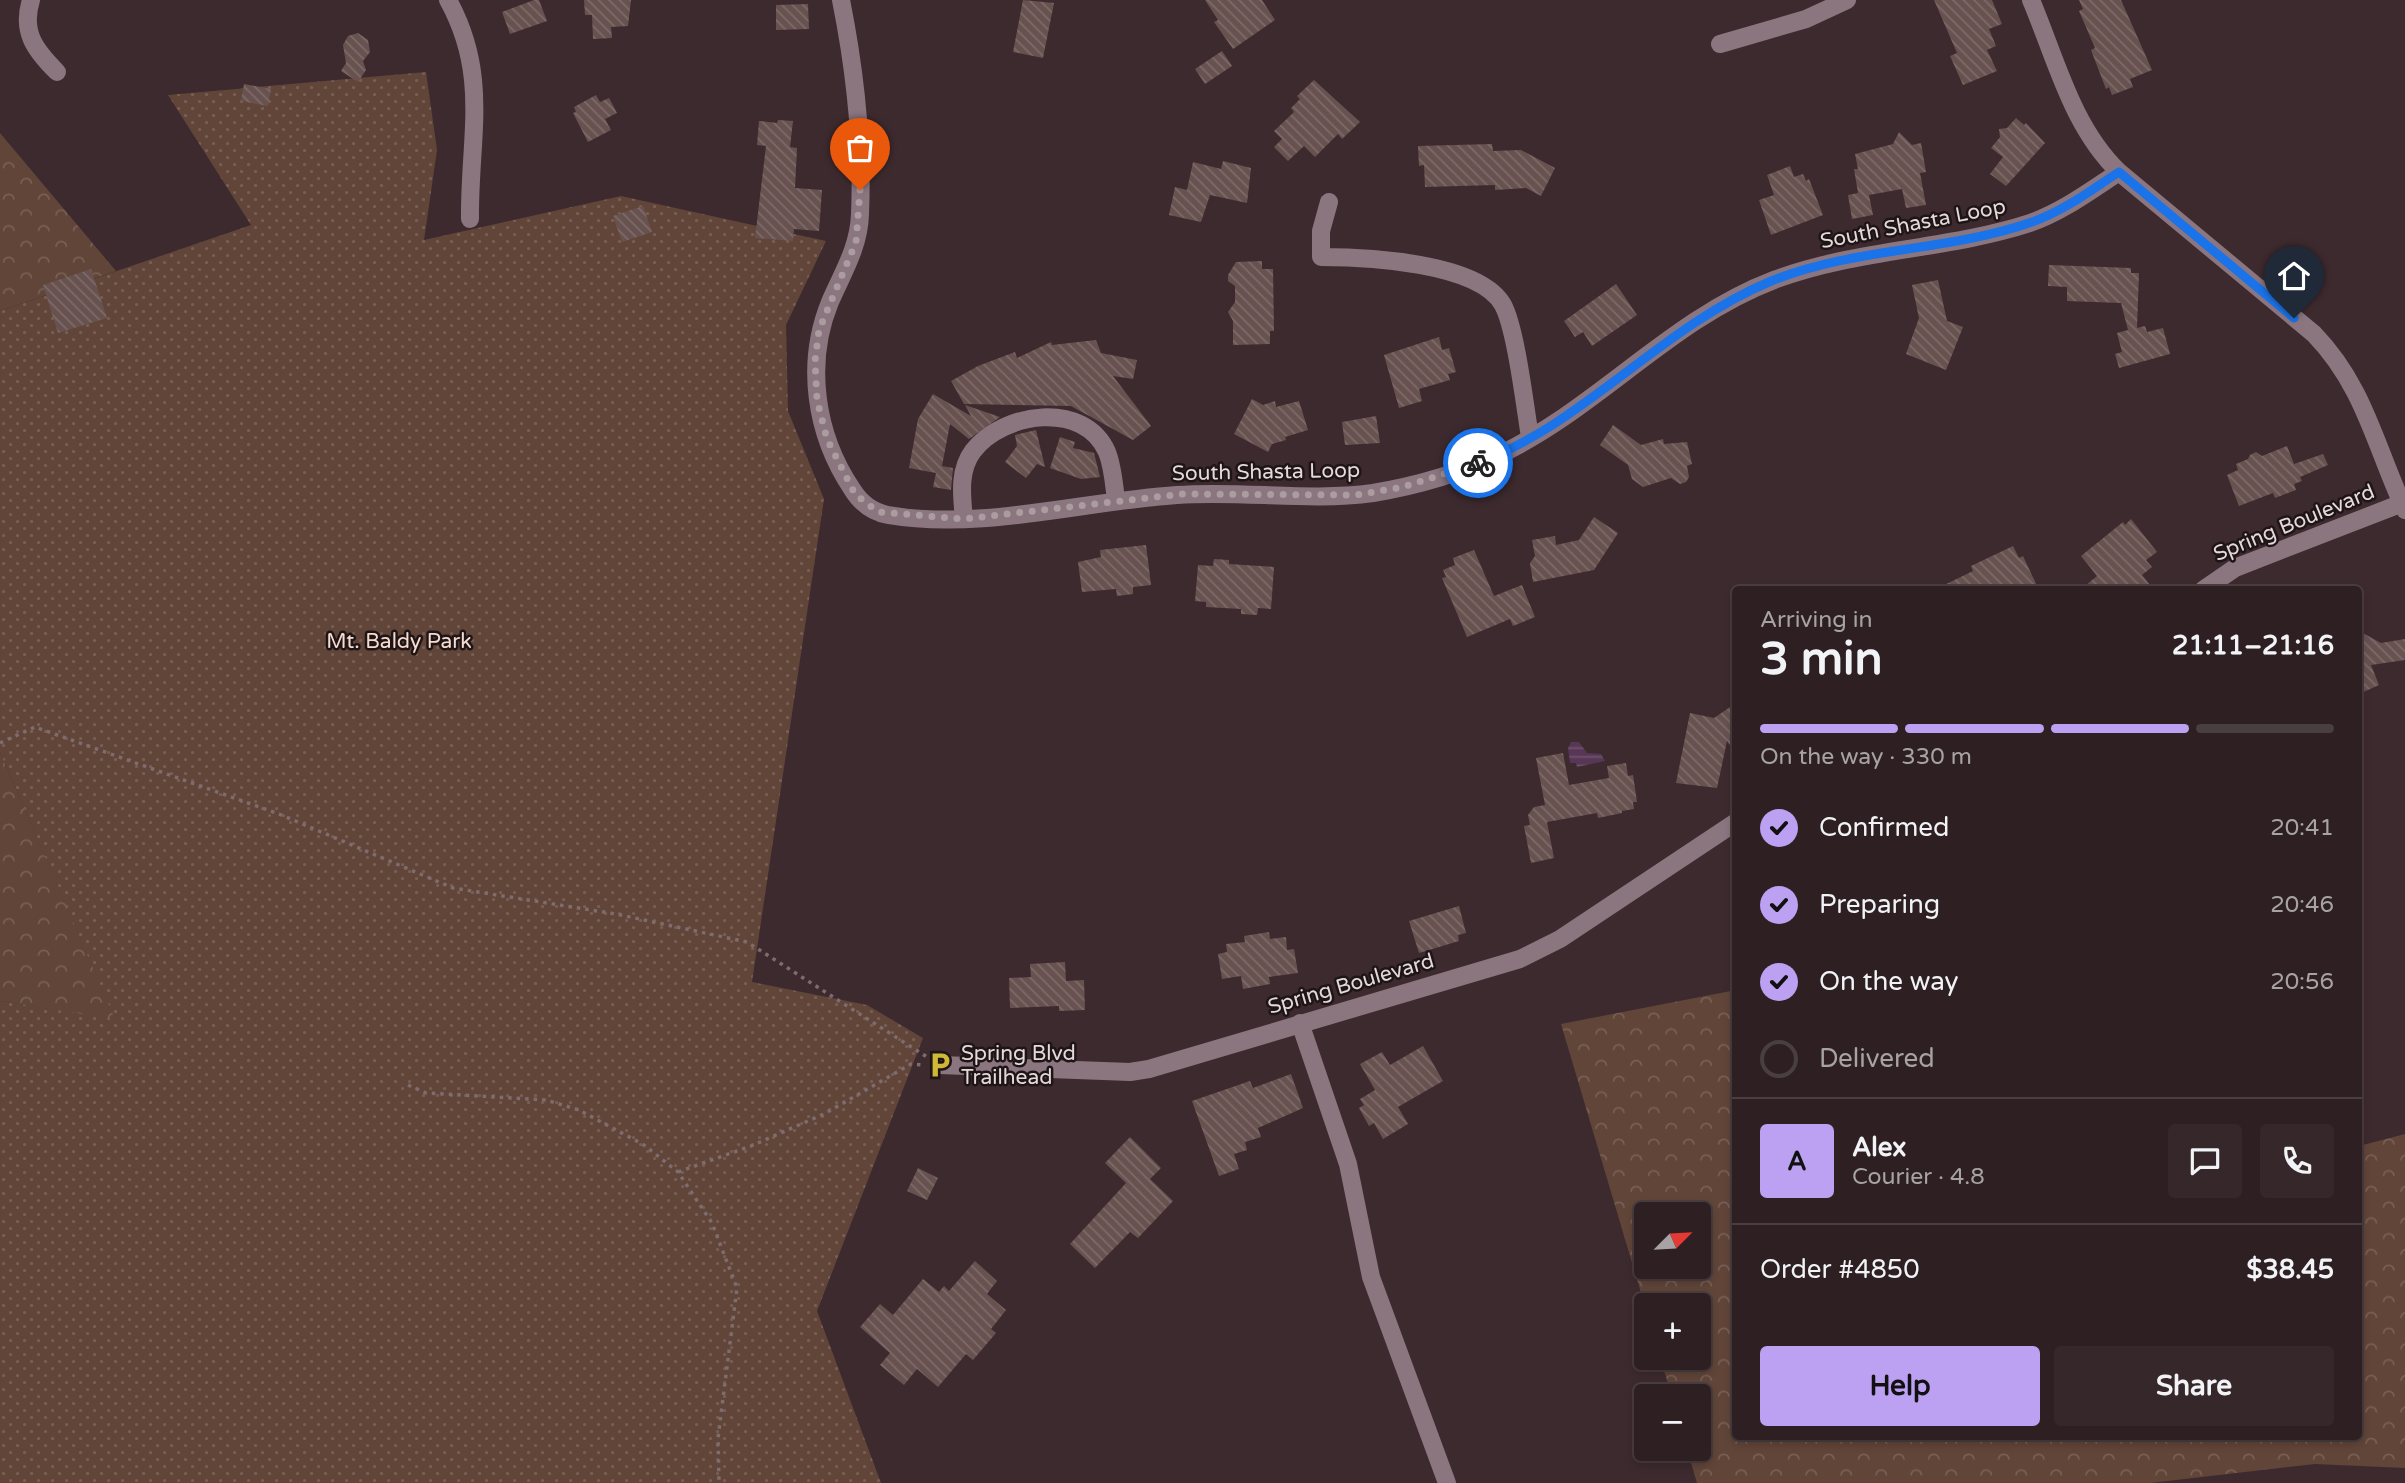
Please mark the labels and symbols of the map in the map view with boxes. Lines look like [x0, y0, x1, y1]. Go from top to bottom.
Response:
pin [830, 118, 890, 190]
street label: South Shasta Loop [1818, 194, 2008, 254]
pin [2264, 246, 2324, 318]
courier [1443, 428, 1513, 498]
street label: South Shasta Loop [1172, 458, 1360, 486]
street label: Spring Boulevard [2210, 479, 2378, 567]
park label: Mt. Baldy Park [326, 629, 472, 654]
street label: Spring Boulevard [1265, 948, 1437, 1020]
place label: Spring Blvd Trailhead [961, 1041, 1076, 1090]
parking icon: Spring Blvd Trailhead [925, 1050, 955, 1080]
north arrow [1634, 1202, 1712, 1279]

